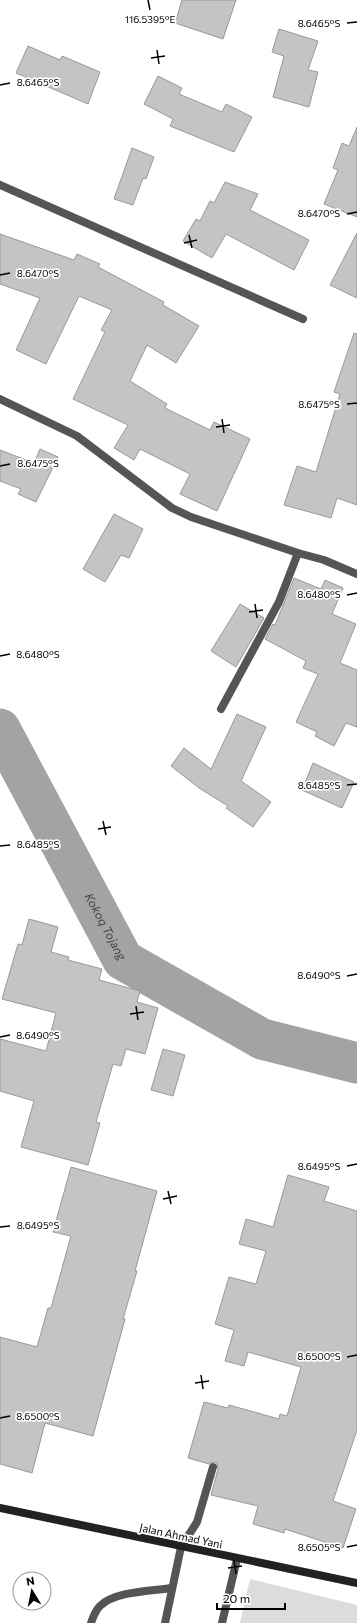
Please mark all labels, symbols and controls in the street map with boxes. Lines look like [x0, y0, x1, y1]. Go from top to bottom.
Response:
text: 116.5395°E [125, 13, 175, 25]
text: 8.6465°S [298, 17, 340, 29]
text: 8.6465°S [17, 76, 59, 88]
text: 8.6470°S [298, 207, 340, 219]
text: 8.6470°S [17, 267, 59, 279]
text: 8.6475°S [298, 398, 340, 410]
text: 8.6475°S [17, 457, 59, 469]
text: 8.6480°S [297, 588, 341, 600]
text: 8.6480°S [16, 648, 60, 660]
text: 8.6485°S [298, 779, 340, 791]
text: 8.6485°S [17, 838, 59, 850]
water label: Kokoq Tojang [83, 890, 130, 963]
text: 8.6490°S [297, 969, 341, 981]
text: 8.6490°S [16, 1029, 60, 1041]
text: 8.6495°S [298, 1160, 340, 1172]
text: 8.6495°S [17, 1219, 59, 1231]
text: 8.6500°S [297, 1350, 341, 1362]
text: 8.6500°S [16, 1410, 60, 1422]
street label: Jalan Ahmad Yani [138, 1520, 224, 1552]
text: 8.6505°S [298, 1541, 341, 1553]
north arrow [12, 1571, 52, 1611]
text: N [25, 1574, 35, 1588]
scale bar [217, 1585, 285, 1611]
text: 20 m [223, 1591, 250, 1605]

